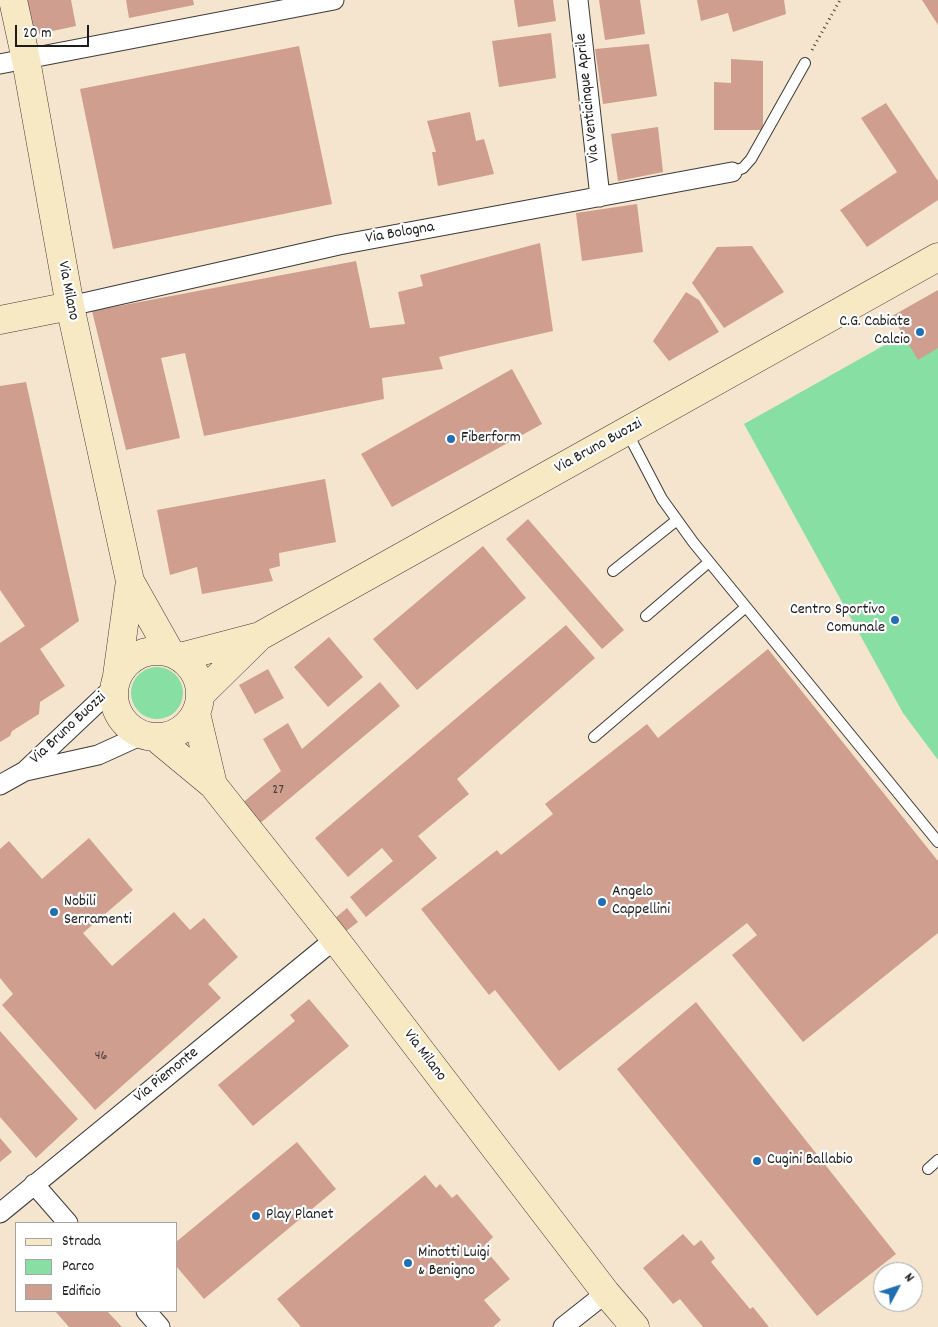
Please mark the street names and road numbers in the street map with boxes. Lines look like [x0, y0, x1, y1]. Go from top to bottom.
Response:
street label: Via Venticinque Aprile [573, 32, 605, 164]
street label: Via Bologna [364, 219, 436, 249]
street label: Via Milano [52, 260, 82, 322]
street label: Via Bruno Buozzi [552, 415, 646, 479]
street label: Via Bruno Buozzi [27, 689, 111, 769]
street label: Via Milano [398, 1026, 450, 1086]
street label: Via Piemonte [131, 1044, 203, 1108]

